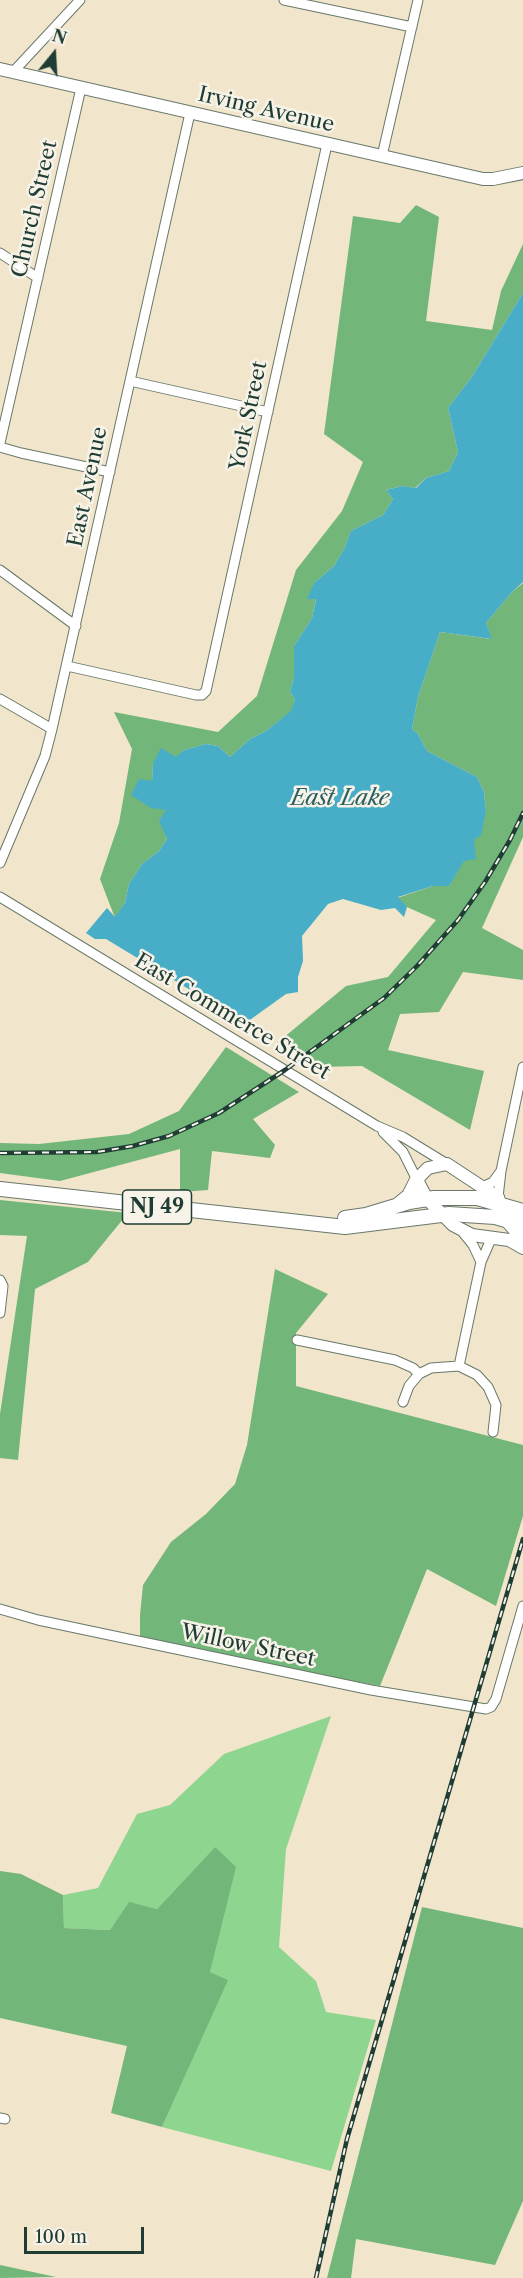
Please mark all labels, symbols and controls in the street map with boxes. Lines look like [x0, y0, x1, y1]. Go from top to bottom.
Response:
north arrow [24, 24, 84, 84]
text: N [50, 25, 69, 49]
street label: Irving Avenue [195, 82, 337, 138]
street label: Church Street [7, 138, 63, 280]
street label: York Street [225, 359, 273, 473]
street label: East Avenue [63, 425, 113, 549]
water label: East Lake [291, 786, 389, 812]
street label: East Commerce Street [130, 949, 334, 1085]
road number: NJ 49 [122, 1190, 192, 1224]
street label: Willow Street [179, 1619, 317, 1673]
scale bar [27, 2215, 147, 2253]
text: 100 m [35, 2226, 87, 2248]

